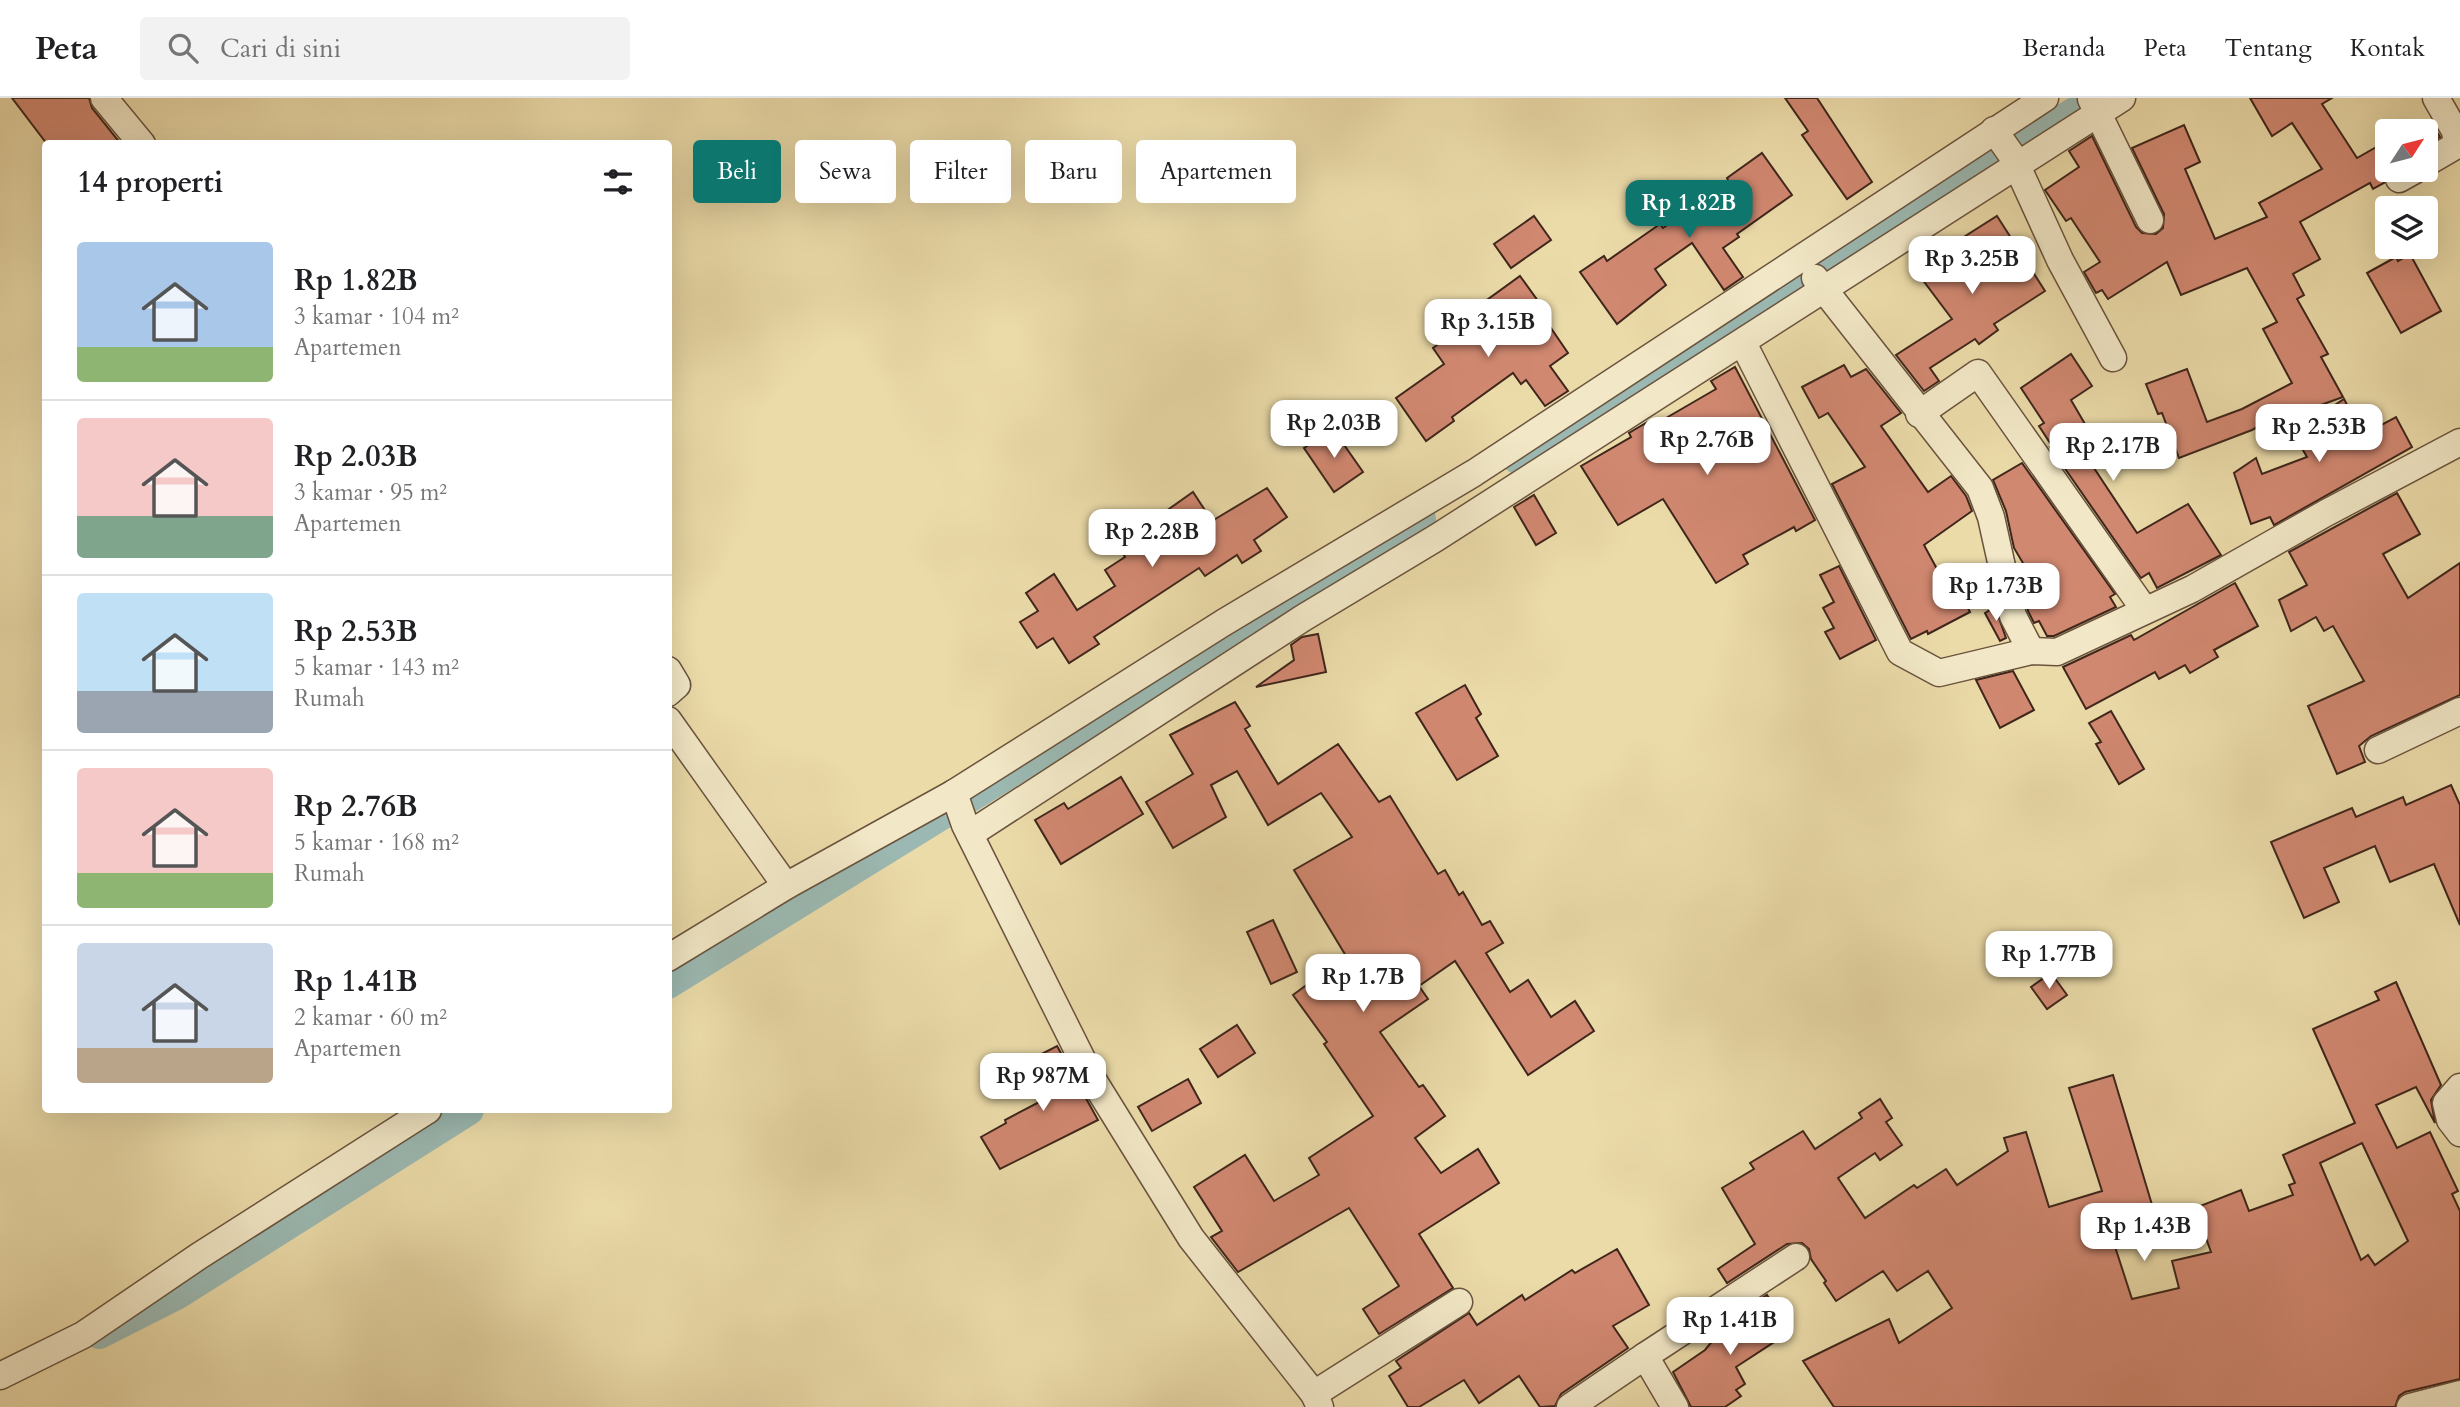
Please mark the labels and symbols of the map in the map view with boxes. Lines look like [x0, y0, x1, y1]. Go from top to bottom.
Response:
north arrow [2375, 119, 2438, 182]
pin: Rp 1.82B [1617, 180, 1761, 240]
pin: Rp 3.25B [1900, 236, 2044, 296]
pin: Rp 3.15B [1416, 300, 1560, 359]
pin: Rp 2.03B [1262, 400, 1406, 460]
pin: Rp 2.53B [2247, 404, 2391, 464]
pin: Rp 2.76B [1635, 418, 1779, 477]
pin: Rp 2.17B [2041, 424, 2185, 483]
pin: Rp 2.28B [1080, 510, 1224, 569]
pin: Rp 1.73B [1924, 564, 2068, 623]
pin: Rp 1.77B [1977, 932, 2121, 991]
pin: Rp 1.7B [1298, 954, 1428, 1014]
pin: Rp 987M [978, 1054, 1108, 1113]
pin: Rp 1.43B [2072, 1204, 2216, 1263]
pin: Rp 1.41B [1658, 1298, 1802, 1357]

